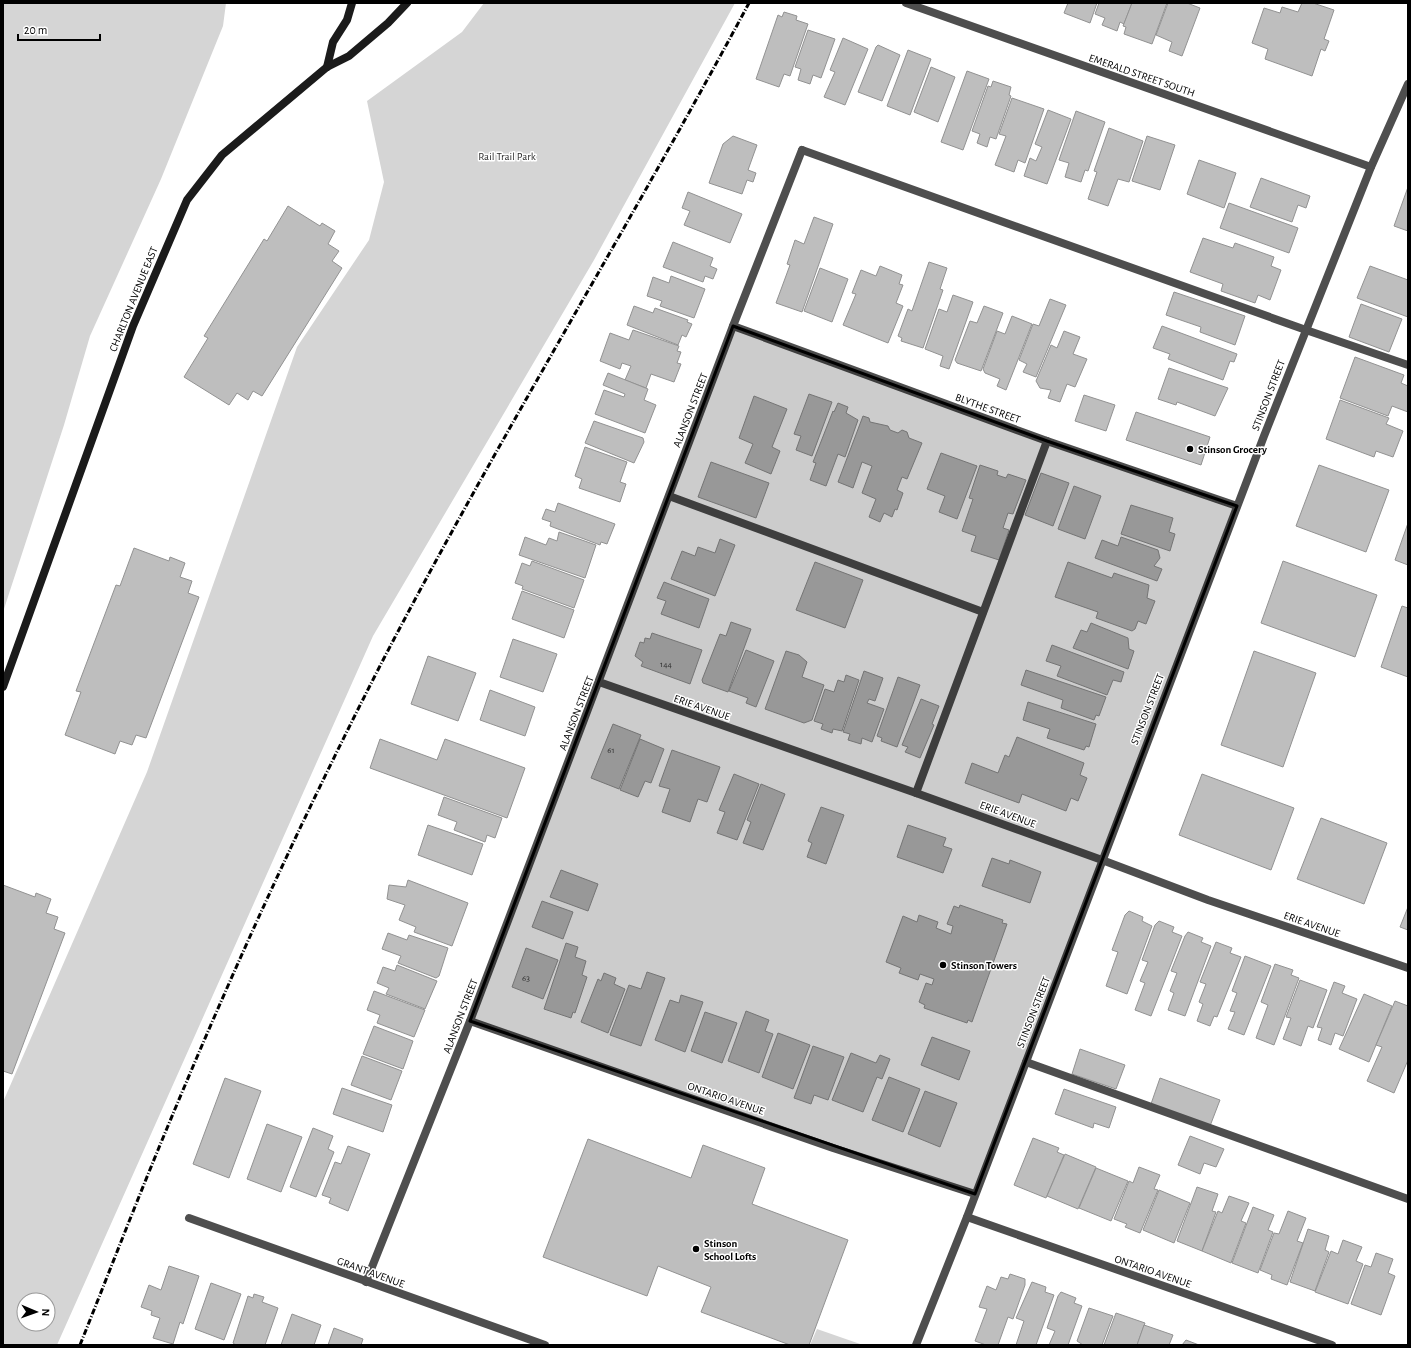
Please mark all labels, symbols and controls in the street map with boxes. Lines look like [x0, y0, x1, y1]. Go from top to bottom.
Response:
scale bar [18, 16, 100, 42]
text: 20 m [24, 24, 47, 36]
street label: EMERALD STREET SOUTH [1087, 52, 1196, 99]
park label: Rail Trail Park [478, 151, 536, 162]
street label: CHARLTON AVENUE EAST [107, 245, 160, 353]
street label: STINSON STREET [1250, 358, 1287, 432]
street label: ALANSON STREET [671, 371, 710, 449]
street label: BLYTHE STREET [954, 392, 1022, 426]
marker: Stinson Grocery [1185, 444, 1195, 454]
place label: Stinson Grocery [1198, 444, 1267, 455]
house number: 144 [660, 660, 673, 669]
street label: STINSON STREET [1129, 672, 1166, 746]
street label: ALANSON STREET [557, 674, 596, 752]
street label: ERIE AVENUE [672, 693, 732, 722]
house number: 61 [607, 746, 615, 755]
street label: ERIE AVENUE [978, 799, 1038, 830]
street label: ERIE AVENUE [1282, 910, 1342, 939]
marker: Stinson Towers [938, 960, 948, 970]
place label: Stinson Towers [951, 960, 1017, 971]
house number: 63 [522, 974, 530, 983]
street label: STINSON STREET [1015, 975, 1052, 1049]
street label: ALANSON STREET [441, 977, 480, 1055]
street label: ONTARIO AVENUE [686, 1080, 766, 1117]
place label: Stinson School Lofts [704, 1238, 756, 1262]
marker: Stinson School Lofts [691, 1244, 701, 1254]
street label: ONTARIO AVENUE [1113, 1253, 1193, 1290]
street label: GRANT AVENUE [336, 1255, 407, 1290]
north arrow [16, 1292, 56, 1332]
text: N [40, 1308, 51, 1316]

